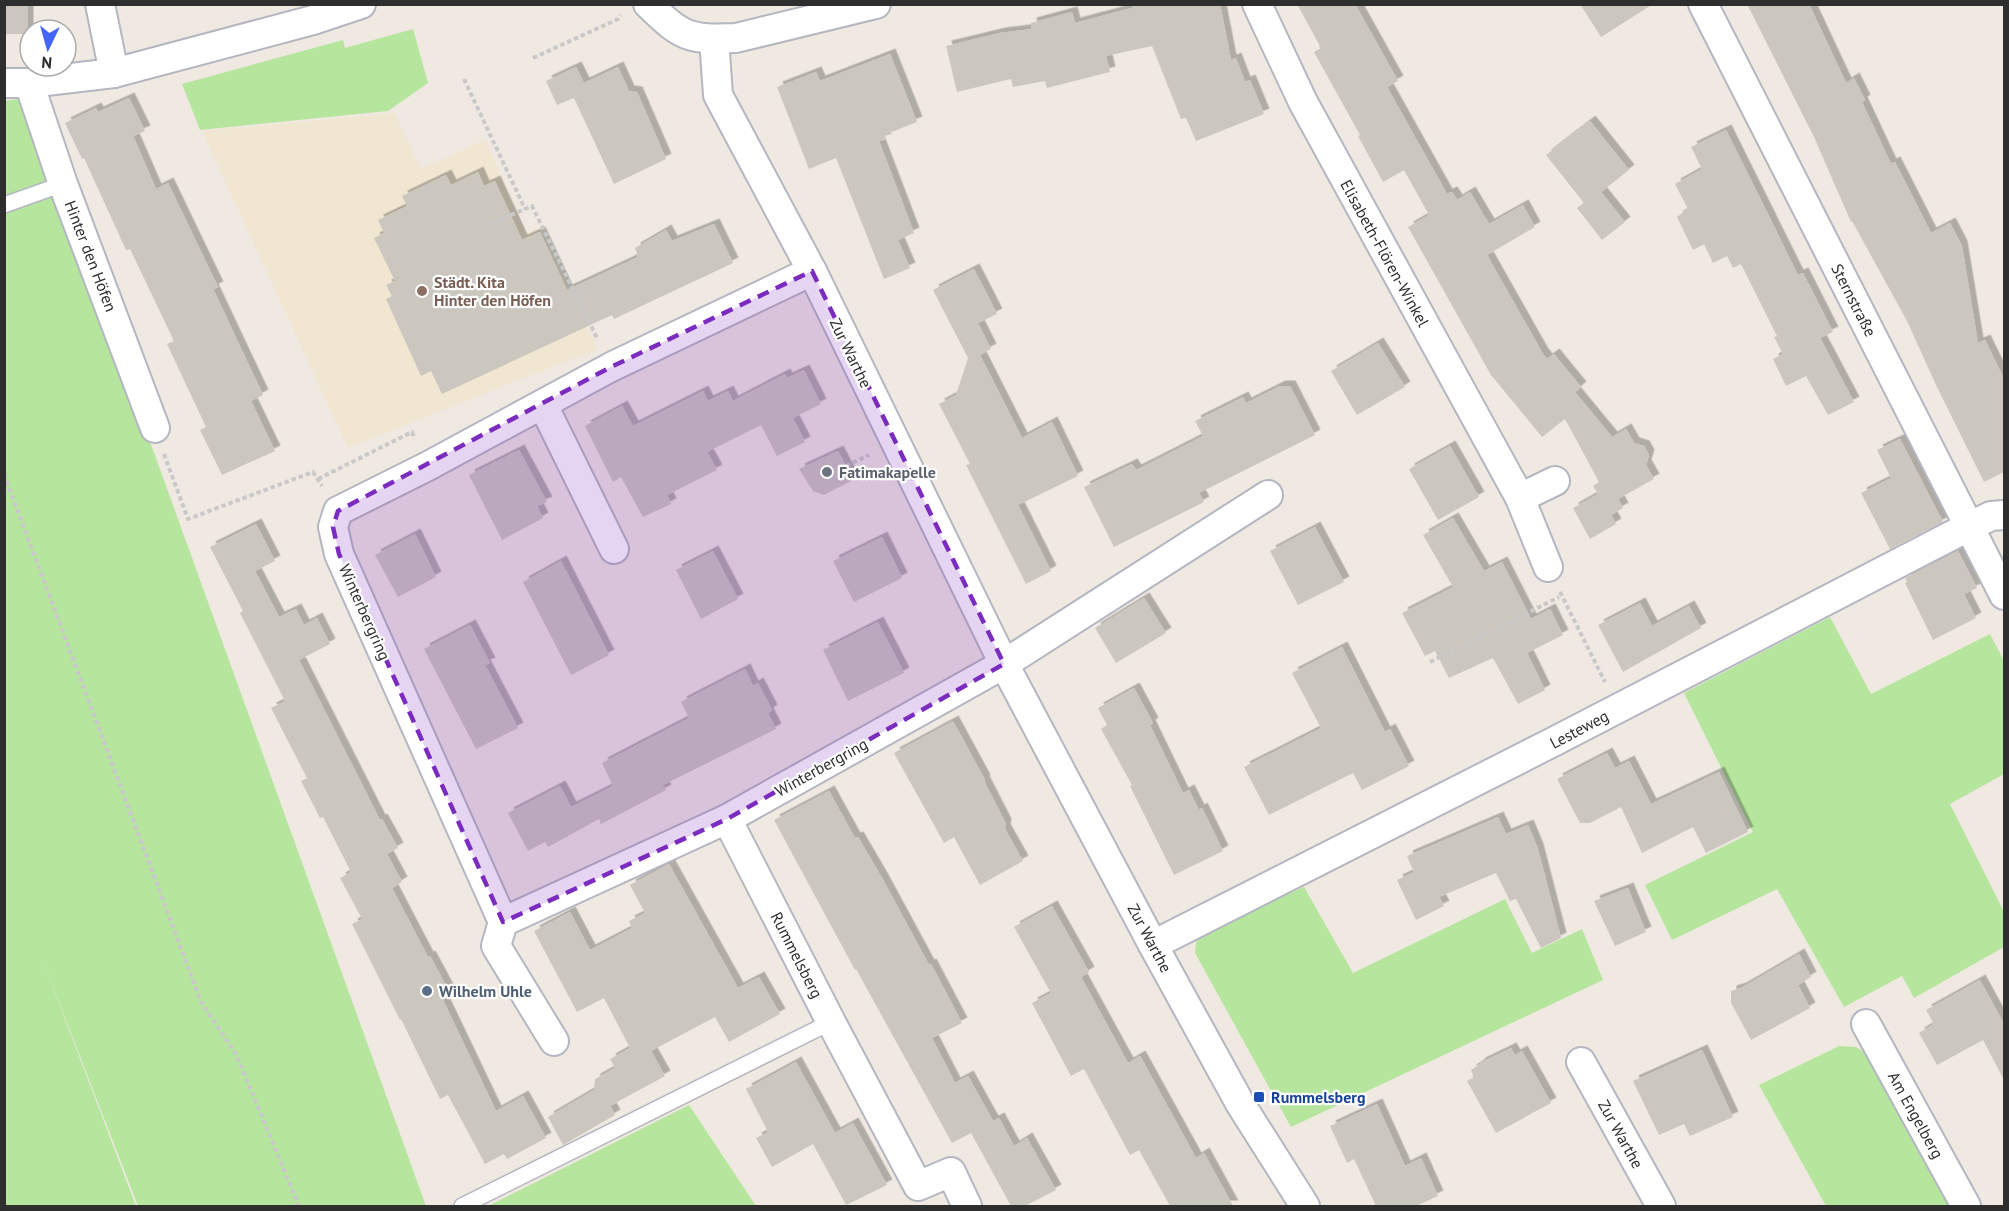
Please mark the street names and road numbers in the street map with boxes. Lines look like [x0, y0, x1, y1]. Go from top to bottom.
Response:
street label: Elisabeth-Flören-Winkel [1336, 176, 1434, 330]
street label: Hinter den Höfen [61, 198, 121, 314]
street label: Sternstraße [1827, 260, 1881, 340]
street label: Zur Warthe [826, 315, 876, 391]
street label: Winterbergring [335, 561, 395, 663]
street label: Lesteweg [1546, 705, 1612, 753]
street label: Winterbergring [771, 733, 871, 801]
street label: Zur Warthe [1124, 900, 1176, 976]
street label: Rummelsberg [767, 908, 827, 1002]
street label: Am Engelberg [1884, 1068, 1948, 1162]
street label: Zur Warthe [1594, 1096, 1648, 1172]

